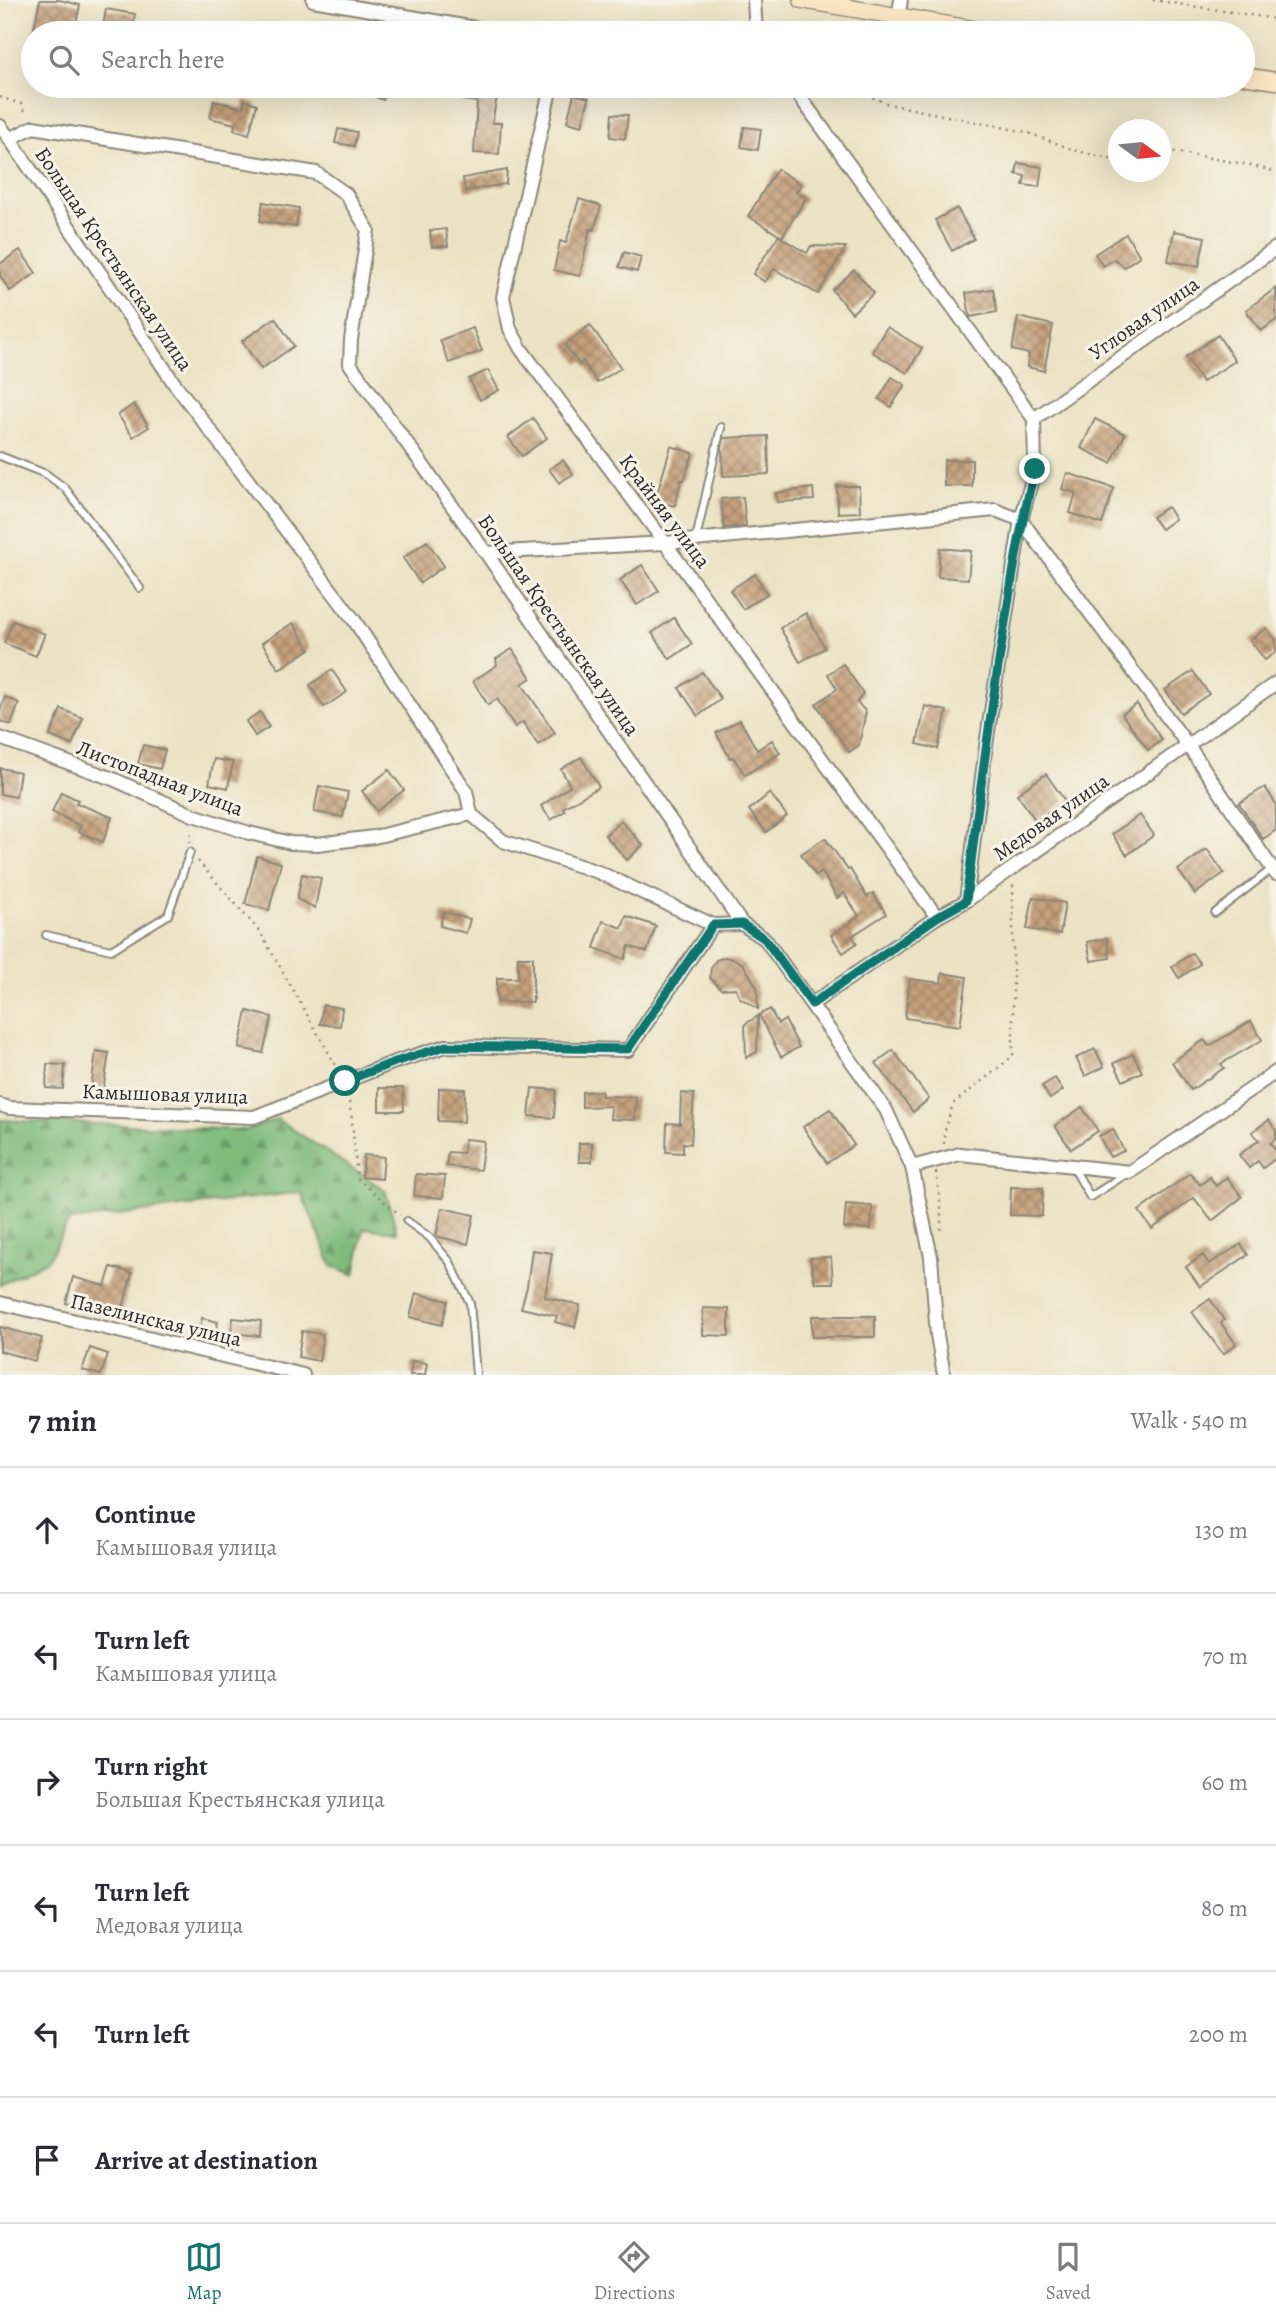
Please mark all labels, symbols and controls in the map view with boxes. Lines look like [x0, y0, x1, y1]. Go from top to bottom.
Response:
search box [21, 21, 1255, 98]
icon: search [45, 41, 83, 79]
text: Search here [101, 42, 225, 77]
north arrow [1108, 119, 1171, 182]
street label: Большая Крестьянская улица [28, 141, 200, 377]
street label: Угловая улица [1083, 269, 1205, 366]
street label: Крайняя улица [613, 448, 717, 574]
route end [1019, 453, 1050, 484]
street label: Большая Крестьянская улица [472, 509, 647, 742]
street label: Листопадная улица [73, 733, 248, 823]
street label: Медовая улица [987, 767, 1115, 867]
route start [329, 1065, 360, 1096]
street label: Камышовая улица [81, 1077, 249, 1111]
street label: Пазелинская улица [68, 1287, 245, 1353]
text: 7 min [28, 1401, 97, 1441]
text: Walk · 540 m [1131, 1405, 1248, 1436]
text: Continue [95, 1497, 196, 1532]
icon: ahead [28, 1511, 66, 1549]
text: 130 m [1195, 1515, 1248, 1546]
text: Камышовая улица [95, 1532, 277, 1563]
text: Turn left [95, 1623, 190, 1658]
icon: left [28, 1637, 66, 1675]
text: 70 m [1202, 1641, 1248, 1672]
text: Камышовая улица [95, 1658, 277, 1689]
text: Turn right [95, 1749, 208, 1784]
icon: right [28, 1763, 66, 1801]
text: 60 m [1201, 1767, 1248, 1798]
text: Большая Крестьянская улица [95, 1784, 385, 1815]
text: Turn left [95, 1875, 190, 1910]
icon: left [28, 1889, 66, 1927]
text: 80 m [1201, 1893, 1248, 1924]
text: Медовая улица [95, 1910, 243, 1941]
icon: left [28, 2015, 66, 2053]
text: Turn left [95, 2017, 190, 2052]
text: 200 m [1189, 2019, 1248, 2050]
icon: arrive [28, 2141, 66, 2179]
text: Arrive at destination [95, 2143, 318, 2178]
tab: Map [185, 2238, 223, 2306]
tab: Directions [594, 2238, 675, 2306]
tab: Saved [1046, 2238, 1091, 2306]

